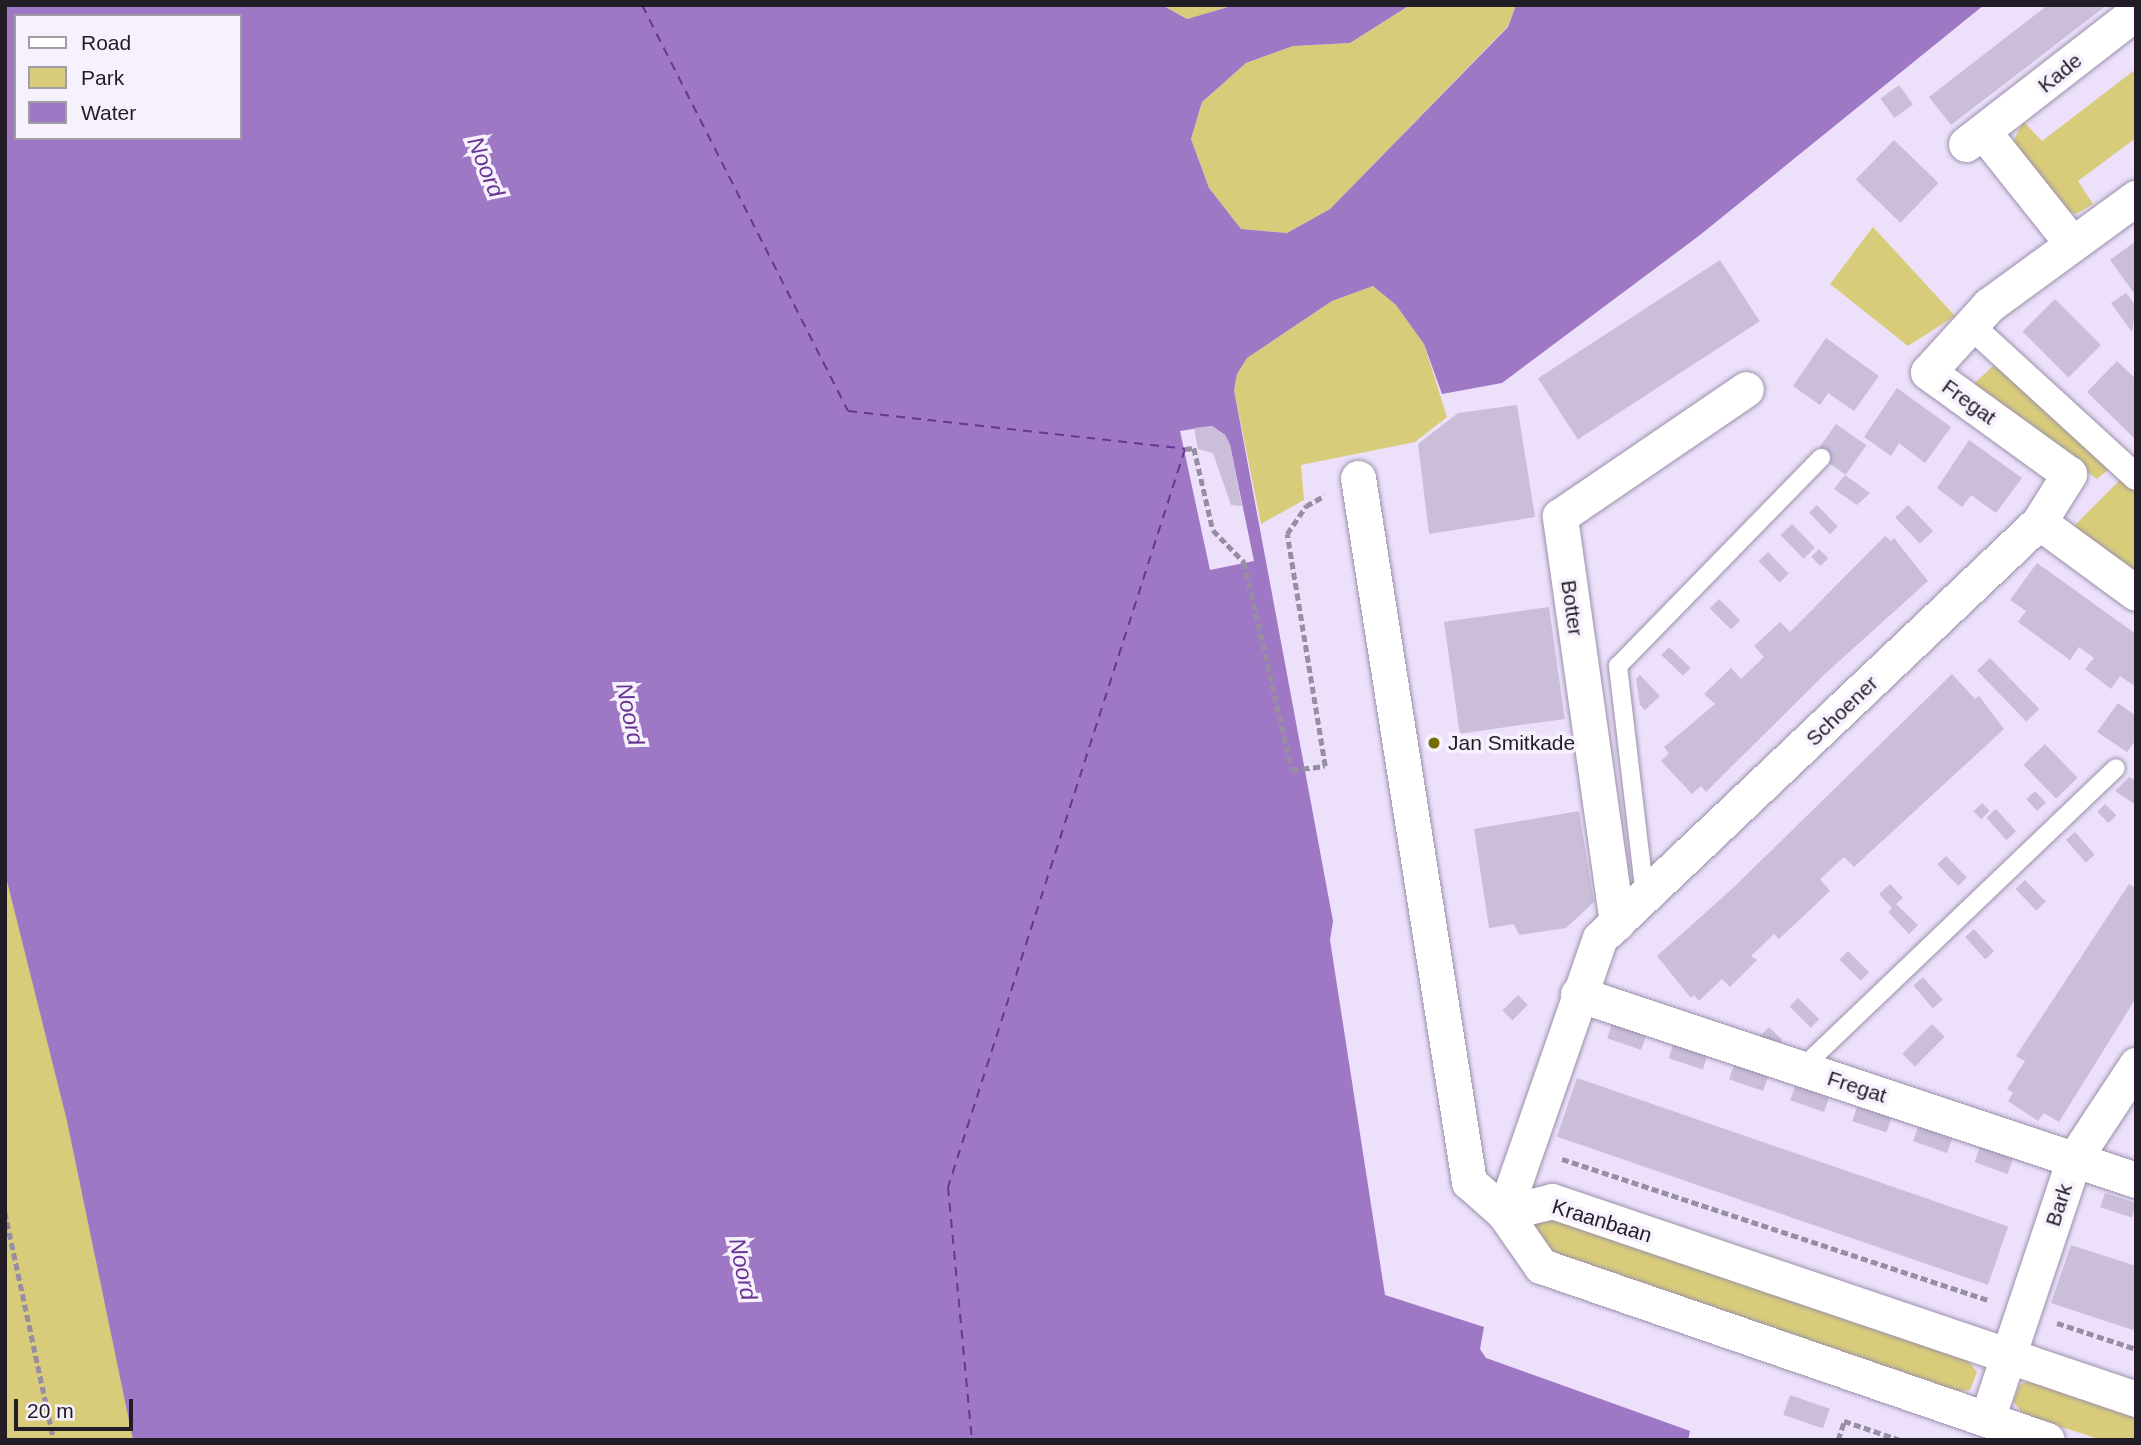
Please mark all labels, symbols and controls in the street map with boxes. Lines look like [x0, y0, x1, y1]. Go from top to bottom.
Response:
legend [14, 14, 242, 140]
text: Road [81, 31, 131, 54]
street label: Kade [2033, 48, 2087, 98]
text: Park [81, 66, 124, 89]
text: Water [81, 101, 136, 124]
water label: Noord [461, 133, 511, 201]
street label: Fregat [1937, 374, 2001, 430]
street label: Botter [1556, 579, 1588, 637]
street label: Schoener [1801, 671, 1883, 751]
water label: Noord [610, 680, 650, 748]
place label: Jan Smitkade [1448, 730, 1575, 756]
marker: Jan Smitkade [1426, 735, 1442, 751]
street label: Fregat [1824, 1066, 1890, 1108]
street label: Bark [2040, 1181, 2078, 1229]
street label: Kraanbaan [1549, 1194, 1655, 1248]
water label: Noord [723, 1235, 763, 1303]
scale bar [18, 1386, 136, 1430]
text: 20 m [27, 1399, 74, 1422]

